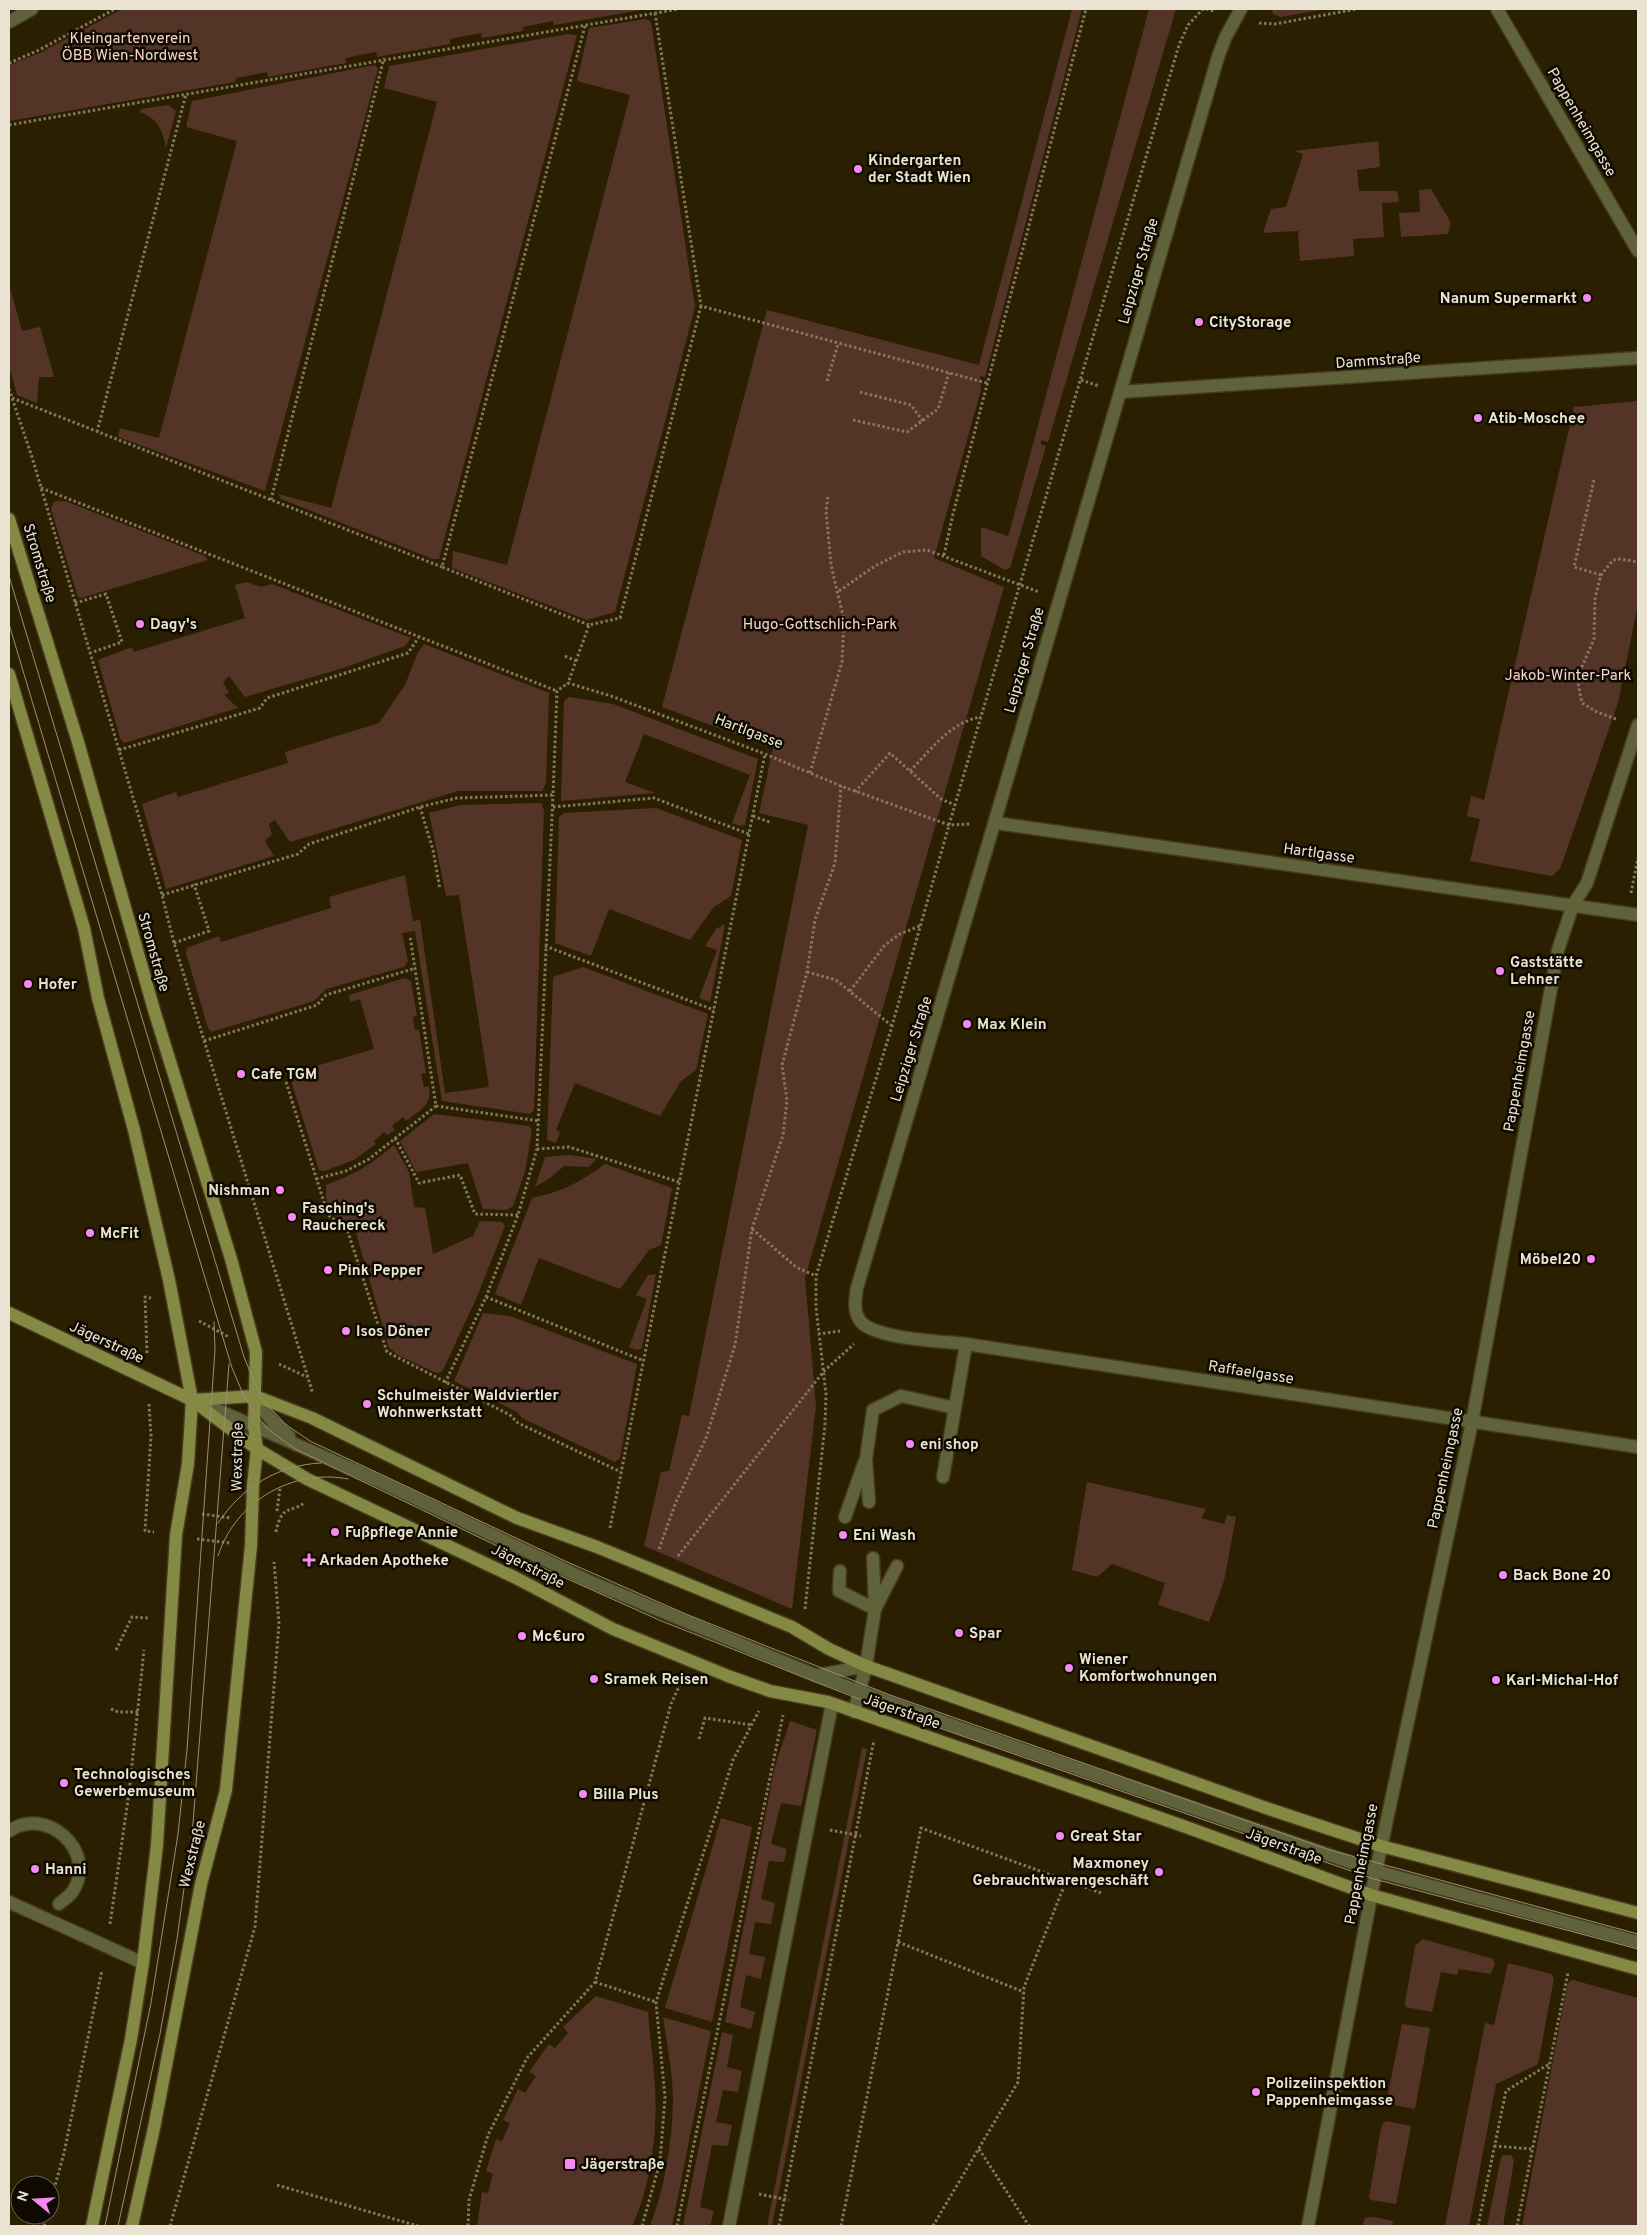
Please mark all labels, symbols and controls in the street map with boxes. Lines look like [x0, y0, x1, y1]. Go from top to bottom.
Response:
park label: Kleingartenverein ÖBB Wien-Nordwest [62, 30, 198, 66]
street label: Pappenheimgasse [1542, 65, 1620, 181]
place label: Kindergarten der Stadt Wien [868, 152, 971, 188]
marker: Kindergarten der Stadt Wien [852, 163, 864, 175]
street label: Leipziger Straße [1115, 216, 1164, 327]
place label: Nanum Supermarkt [1440, 290, 1577, 309]
marker: Nanum Supermarkt [1581, 292, 1593, 304]
place label: CityStorage [1209, 314, 1291, 333]
marker: CityStorage [1193, 316, 1205, 328]
street label: Dammstraße [1335, 349, 1421, 374]
place label: Atib-Moschee [1488, 410, 1585, 429]
marker: Atib-Moschee [1472, 412, 1484, 424]
street label: Stromstraße [17, 521, 60, 605]
street label: Leipziger Straße [1001, 605, 1050, 716]
place label: Dagy's [150, 616, 197, 635]
park label: Hugo-Gottschlich-Park [743, 616, 897, 635]
marker: Dagy's [134, 618, 146, 630]
park label: Jakob-Winter-Park [1505, 667, 1632, 686]
street label: Hartlgasse [711, 711, 785, 754]
street label: Hartlgasse [1282, 840, 1356, 869]
street label: Stromstraße [132, 910, 173, 994]
place label: Gaststätte Lehner [1510, 954, 1583, 990]
marker: Gaststätte Lehner [1494, 965, 1506, 977]
place label: Hofer [38, 976, 78, 995]
marker: Hofer [22, 978, 34, 990]
street label: Leipziger Straße [887, 994, 938, 1105]
street label: Pappenheimgasse [1500, 1009, 1541, 1133]
place label: Max Klein [977, 1016, 1047, 1035]
marker: Max Klein [961, 1018, 973, 1030]
place label: Cafe TGM [251, 1066, 317, 1085]
marker: Cafe TGM [235, 1068, 247, 1080]
place label: Nishman [208, 1182, 270, 1201]
marker: Nishman [274, 1184, 286, 1196]
place label: Fasching's Rauchereck [302, 1200, 386, 1236]
marker: Fasching's Rauchereck [286, 1211, 298, 1223]
place label: McFit [100, 1225, 139, 1244]
marker: McFit [84, 1227, 96, 1239]
place label: Möbel20 [1520, 1251, 1581, 1270]
marker: Möbel20 [1585, 1253, 1597, 1265]
place label: Pink Pepper [338, 1262, 423, 1281]
marker: Pink Pepper [322, 1264, 334, 1276]
street label: Jägerstraße [66, 1318, 147, 1369]
place label: Isos Döner [356, 1323, 431, 1342]
marker: Isos Döner [340, 1325, 352, 1337]
street label: Raffaelgasse [1207, 1357, 1295, 1390]
place label: Schulmeister Waldviertler Wohnwerkstatt [377, 1387, 560, 1423]
marker: Schulmeister Waldviertler Wohnwerkstatt [361, 1398, 373, 1410]
street label: Pappenheimgasse [1424, 1406, 1469, 1530]
street label: Wexstraße [228, 1422, 249, 1492]
place label: eni shop [920, 1436, 979, 1455]
marker: eni shop [904, 1438, 916, 1450]
place label: Fußpflege Annie [345, 1524, 458, 1543]
marker: Fußpflege Annie [329, 1526, 341, 1538]
place label: Eni Wash [853, 1527, 916, 1546]
marker: Eni Wash [837, 1529, 849, 1541]
street label: Jägerstraße [487, 1541, 567, 1594]
place label: Arkaden Apotheke [319, 1552, 449, 1571]
marker: Arkaden Apotheke [303, 1554, 315, 1566]
place label: Back Bone 20 [1513, 1567, 1611, 1586]
marker: Back Bone 20 [1497, 1569, 1509, 1581]
place label: Spar [969, 1625, 1002, 1644]
marker: Spar [953, 1627, 965, 1639]
place label: Mc€uro [532, 1628, 585, 1647]
marker: Mc€uro [516, 1630, 528, 1642]
place label: Wiener Komfortwohnungen [1079, 1651, 1217, 1687]
marker: Wiener Komfortwohnungen [1063, 1662, 1075, 1674]
place label: Sramek Reisen [604, 1671, 708, 1690]
place label: Karl-Michal-Hof [1506, 1672, 1619, 1691]
marker: Sramek Reisen [588, 1673, 600, 1685]
marker: Karl-Michal-Hof [1490, 1674, 1502, 1686]
street label: Jägerstraße [861, 1690, 942, 1734]
place label: Technologisches Gewerbemuseum [74, 1766, 195, 1802]
marker: Technologisches Gewerbemuseum [58, 1777, 70, 1789]
place label: Billa Plus [593, 1786, 659, 1805]
marker: Billa Plus [577, 1788, 589, 1800]
street label: Pappenheimgasse [1341, 1802, 1384, 1926]
street label: Wexstraße [176, 1819, 211, 1890]
street label: Jägerstraße [1243, 1825, 1324, 1870]
place label: Great Star [1070, 1828, 1142, 1847]
marker: Great Star [1054, 1830, 1066, 1842]
place label: Maxmoney Gebrauchtwarengeschäft [973, 1855, 1149, 1891]
place label: Hanni [45, 1861, 86, 1880]
marker: Hanni [29, 1863, 41, 1875]
marker: Maxmoney Gebrauchtwarengeschäft [1153, 1866, 1165, 1878]
place label: Polizeiinspektion Pappenheimgasse [1266, 2075, 1393, 2111]
marker: Polizeiinspektion Pappenheimgasse [1250, 2086, 1262, 2098]
place label: Jägerstraße [581, 2156, 665, 2175]
marker: Jägerstraße [563, 2157, 577, 2171]
north arrow [10, 2175, 60, 2225]
text: N [14, 2189, 34, 2204]

